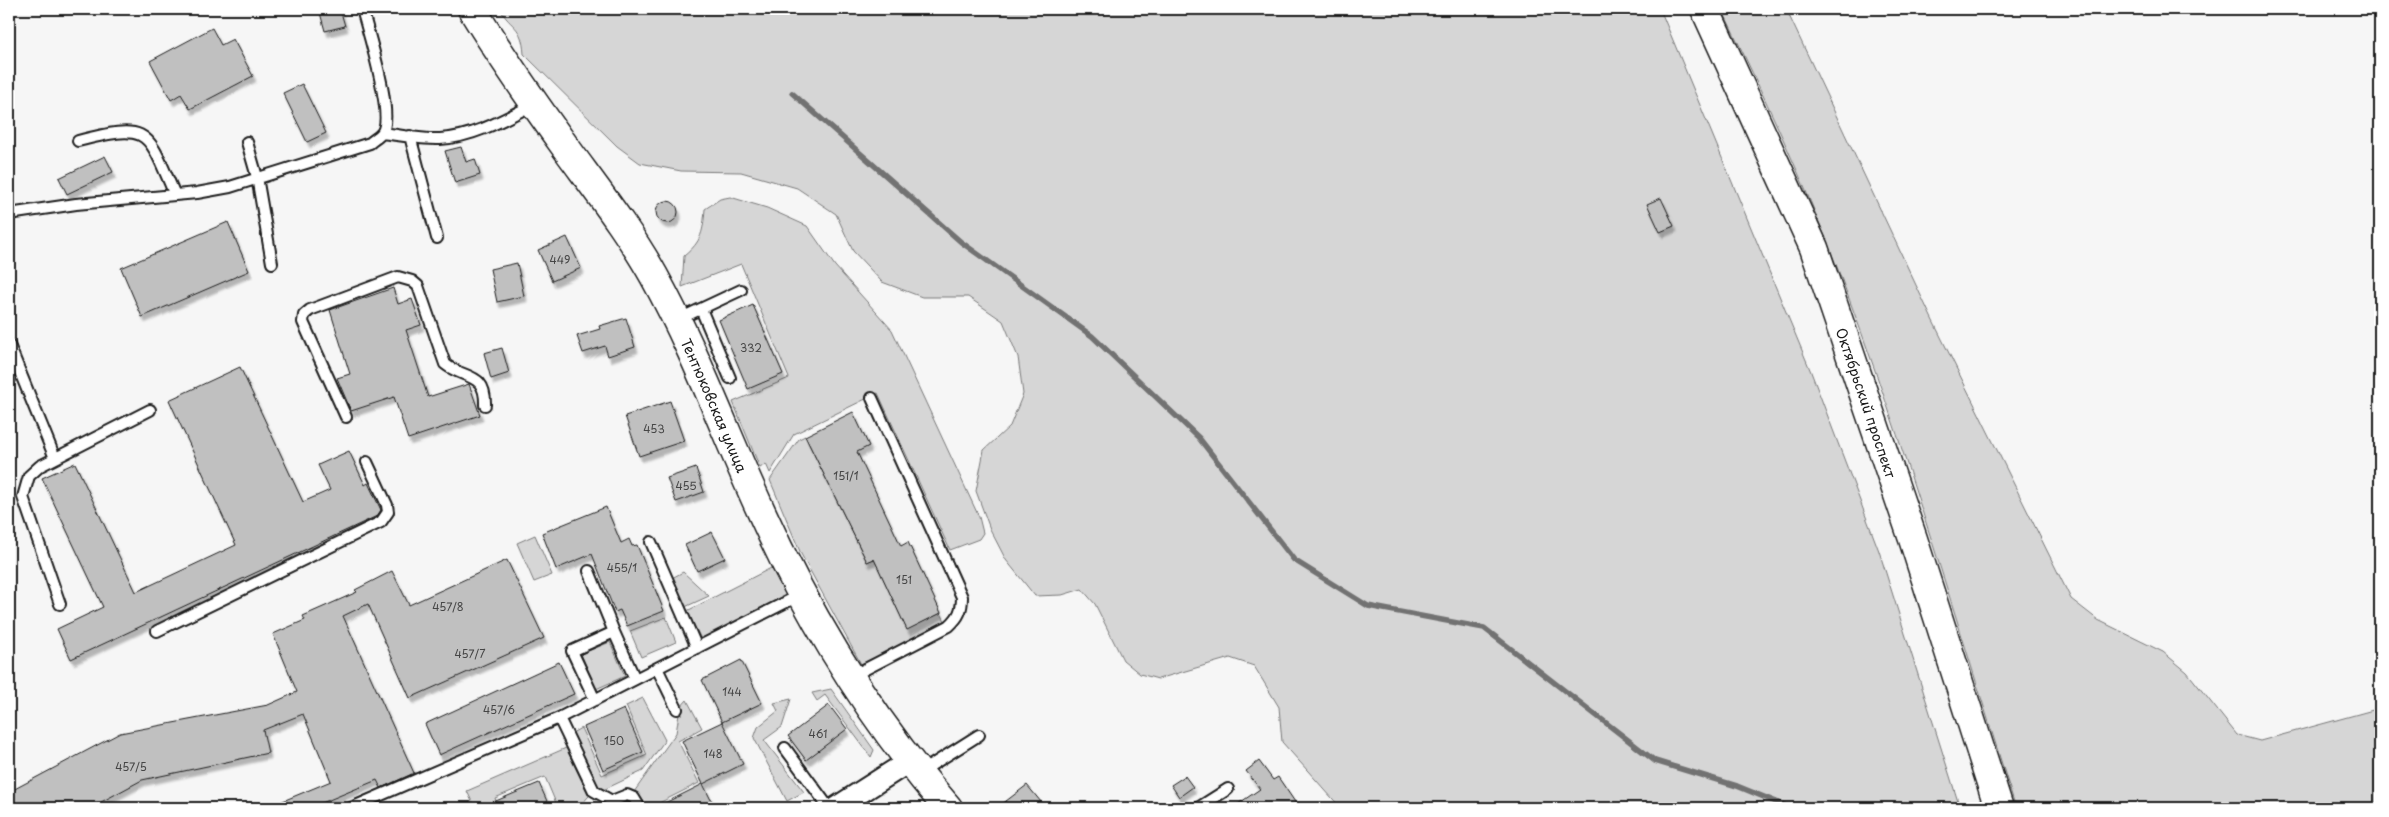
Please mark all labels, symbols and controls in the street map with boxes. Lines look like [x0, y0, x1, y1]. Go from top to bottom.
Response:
house number: 449 [550, 251, 570, 268]
street label: Октябрьский проспект [1831, 325, 1902, 481]
street label: Тентюковская улица [676, 334, 753, 476]
house number: 332 [740, 339, 762, 356]
house number: 453 [643, 420, 665, 437]
house number: 151/1 [833, 467, 859, 484]
house number: 455 [675, 477, 697, 494]
house number: 455/1 [607, 559, 637, 576]
house number: 151 [896, 571, 912, 588]
house number: 457/8 [432, 598, 464, 615]
house number: 457/7 [454, 645, 486, 662]
house number: 144 [722, 683, 742, 700]
house number: 457/6 [483, 701, 515, 718]
house number: 461 [809, 725, 827, 742]
house number: 150 [604, 732, 624, 749]
house number: 148 [703, 745, 723, 762]
house number: 457/5 [115, 758, 147, 775]

